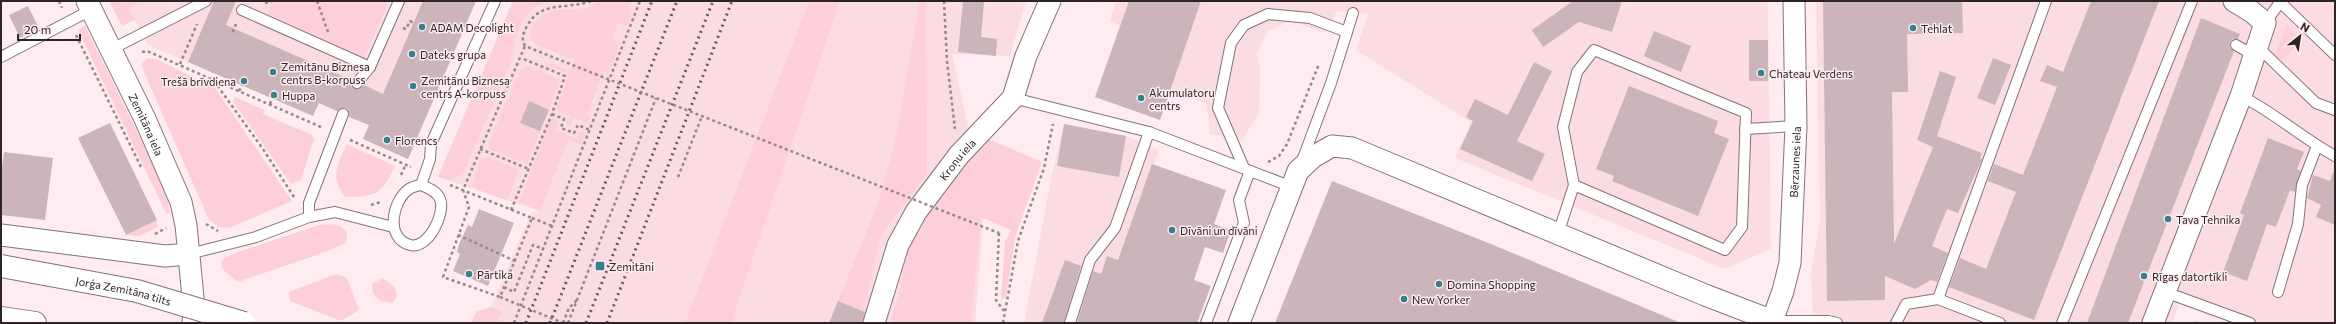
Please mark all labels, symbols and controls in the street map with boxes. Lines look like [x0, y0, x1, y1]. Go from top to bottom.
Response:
scale bar [18, 16, 80, 42]
north arrow [2280, 16, 2320, 56]
text: N [2298, 19, 2312, 35]
place label: ADAM Decolight [430, 21, 514, 34]
text: 20 m [24, 22, 51, 36]
marker: ADAM Decolight [417, 22, 427, 32]
place label: Tehlat [1921, 22, 1953, 35]
marker: Tehlat [1908, 23, 1918, 33]
place label: Dateks grupa [420, 48, 486, 61]
marker: Dateks grupa [407, 49, 417, 59]
place label: Zemitānu Biznesa centrs B-korpuss [281, 60, 370, 86]
marker: Zemitānu Biznesa centrs B-korpuss [268, 67, 278, 77]
place label: Chateau Verdens [1769, 67, 1853, 80]
marker: Chateau Verdens [1756, 68, 1766, 78]
place label: Zemitānu Biznesa centrs A-korpuss [421, 74, 510, 100]
place label: Trešā brīvdiena [161, 75, 236, 88]
marker: Trešā brīvdiena [239, 76, 249, 86]
marker: Zemitānu Biznesa centrs A-korpuss [408, 81, 418, 91]
place label: Akumulatoru centrs [1149, 86, 1215, 112]
place label: Huppa [282, 89, 315, 102]
marker: Huppa [269, 90, 279, 100]
street label: Zemitāna iela [127, 91, 167, 158]
marker: Akumulatoru centrs [1136, 93, 1146, 103]
street label: Bērzaunes iela [1786, 126, 1802, 198]
place label: Florencs [395, 134, 437, 147]
marker: Florencs [382, 135, 392, 145]
street label: Kroņu iela [936, 136, 978, 183]
place label: Tava Tehnika [2176, 213, 2240, 226]
marker: Tava Tehnika [2163, 214, 2173, 224]
place label: Dīvāni un dīvāni [1180, 224, 1258, 237]
marker: Dīvāni un dīvāni [1167, 225, 1177, 235]
marker: Zemitāni [594, 260, 606, 272]
place label: Zemitāni [609, 260, 654, 273]
place label: Pārtika [477, 268, 513, 281]
marker: Pārtika [464, 269, 474, 279]
place label: Rīgas datortīkli [2152, 270, 2228, 283]
marker: Rīgas datortīkli [2139, 271, 2149, 281]
street label: Jorģa Zemitāna tilts [75, 273, 173, 307]
place label: Domina Shopping [1447, 278, 1536, 291]
marker: Domina Shopping [1434, 279, 1444, 289]
place label: New Yorker [1412, 293, 1471, 306]
marker: New Yorker [1399, 294, 1409, 304]

